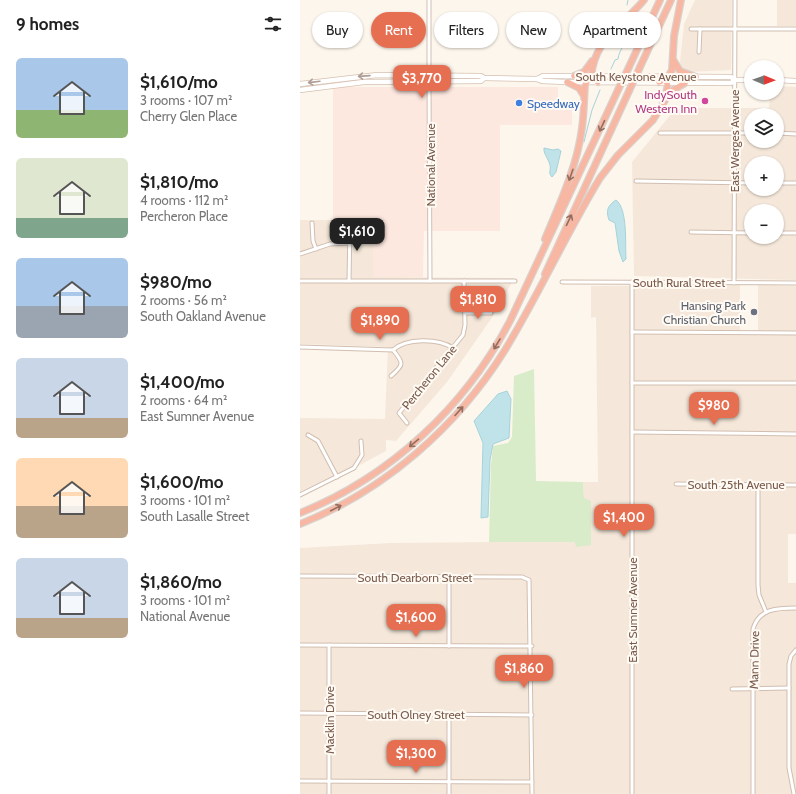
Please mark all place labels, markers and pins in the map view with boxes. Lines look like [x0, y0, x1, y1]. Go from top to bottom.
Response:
pin: $3,770 [389, 65, 455, 99]
place label: IndySouth Western Inn [635, 87, 697, 116]
place label: Speedway [527, 96, 580, 111]
marker: IndySouth Western Inn [700, 96, 710, 106]
marker: Speedway [514, 98, 524, 108]
pin: $1,610 [324, 218, 390, 252]
pin: $1,810 [445, 286, 511, 320]
place label: Hansing Park Christian Church [663, 298, 747, 327]
pin: $1,890 [347, 307, 413, 341]
marker: Hansing Park Christian Church [749, 307, 759, 317]
pin: $980 [690, 392, 738, 426]
pin: $1,400 [591, 504, 657, 538]
pin: $1,600 [383, 604, 449, 638]
pin: $1,860 [491, 655, 557, 689]
pin: $1,300 [383, 740, 449, 774]

